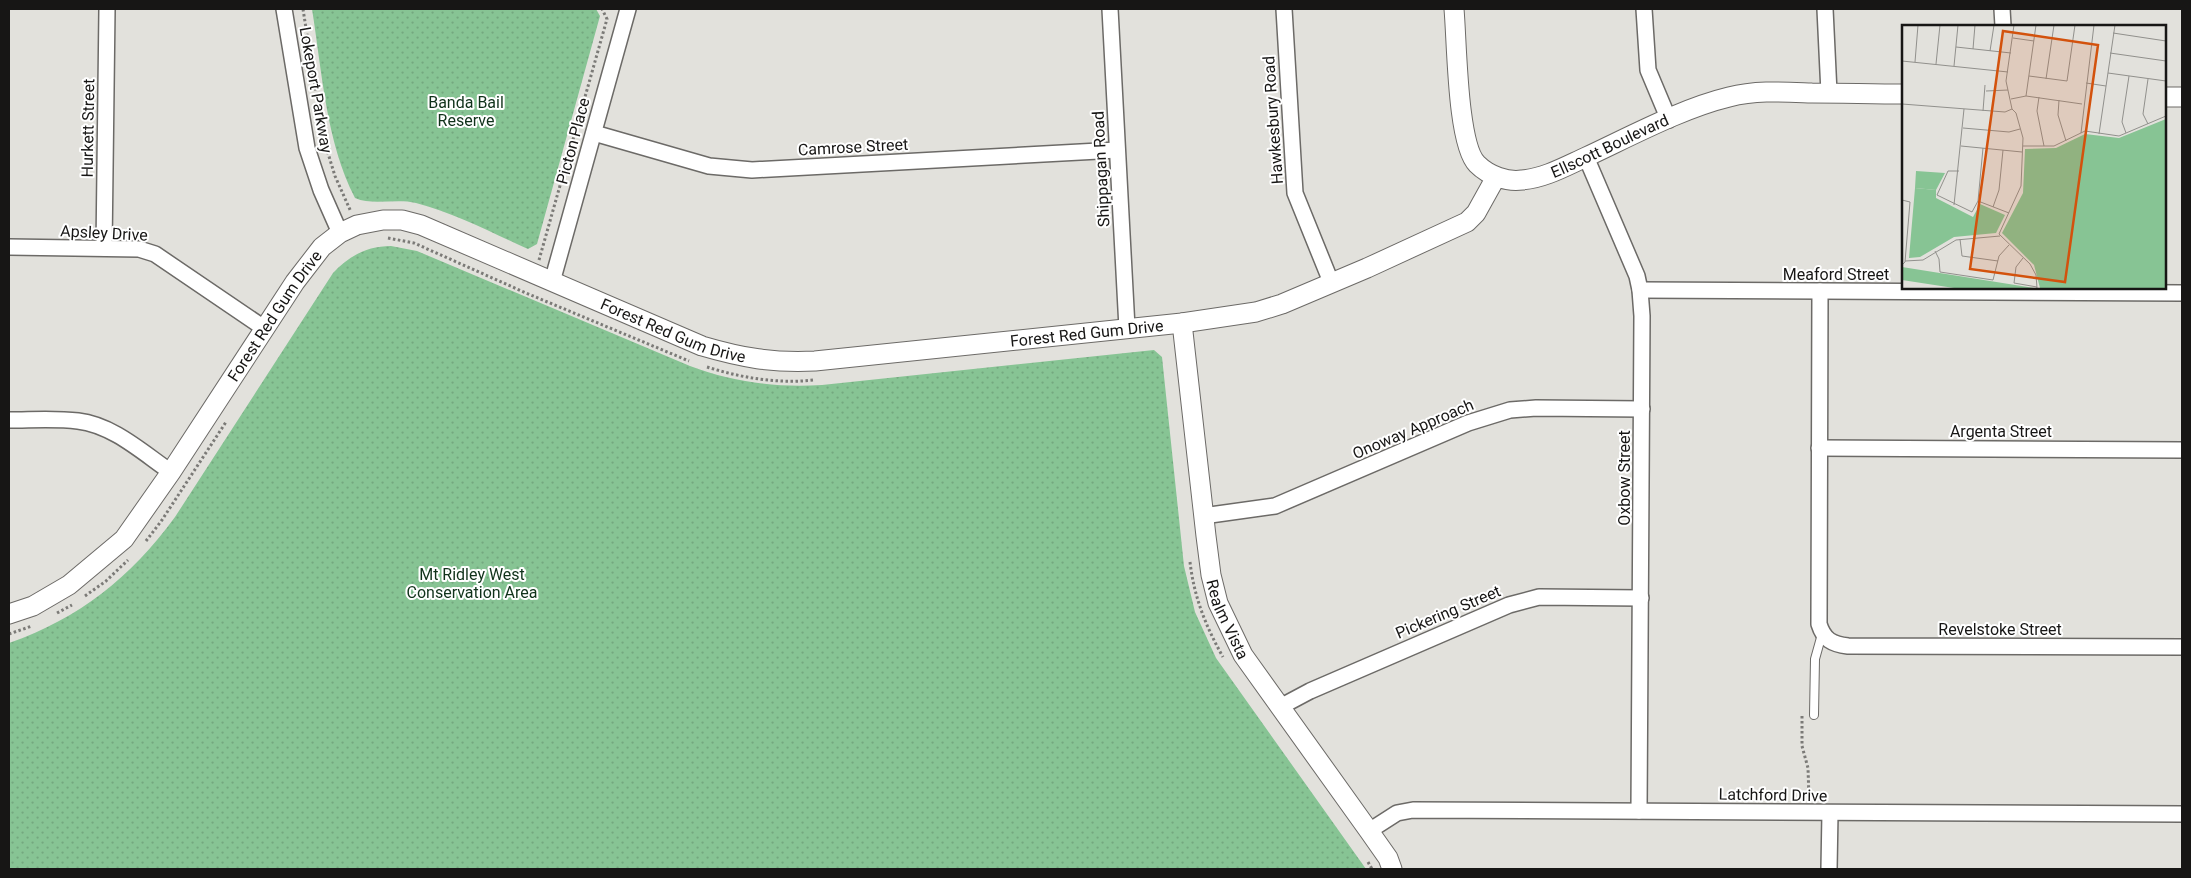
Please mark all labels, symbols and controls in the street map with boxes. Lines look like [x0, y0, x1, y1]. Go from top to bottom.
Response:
street label: Lokeport Parkway [296, 25, 337, 155]
inset map [1902, 25, 2166, 289]
street label: Hawkesbury Road [1259, 55, 1287, 185]
street label: Hurkett Street [78, 78, 98, 178]
park label: Banda Bail Reserve [428, 93, 504, 130]
street label: Picton Place [552, 96, 594, 186]
street label: Ellscott Boulevard [1548, 110, 1671, 181]
street label: Shippagan Road [1088, 111, 1114, 227]
street label: Camrose Street [797, 135, 909, 159]
street label: Apsley Drive [60, 221, 148, 245]
street label: Forest Red Gum Drive [223, 246, 326, 385]
street label: Meaford Street [1783, 265, 1889, 284]
street label: Forest Red Gum Drive [598, 294, 747, 366]
street label: Forest Red Gum Drive [1009, 315, 1164, 350]
street label: Onoway Approach [1350, 395, 1476, 463]
street label: Argenta Street [1950, 422, 2052, 441]
street label: Oxbow Street [1615, 430, 1634, 526]
park label: Mt Ridley West Conservation Area [407, 565, 537, 602]
street label: Realm Vista [1203, 577, 1253, 662]
street label: Pickering Street [1393, 581, 1503, 643]
street label: Revelstoke Street [1938, 620, 2062, 639]
street label: Latchford Drive [1719, 785, 1827, 805]

